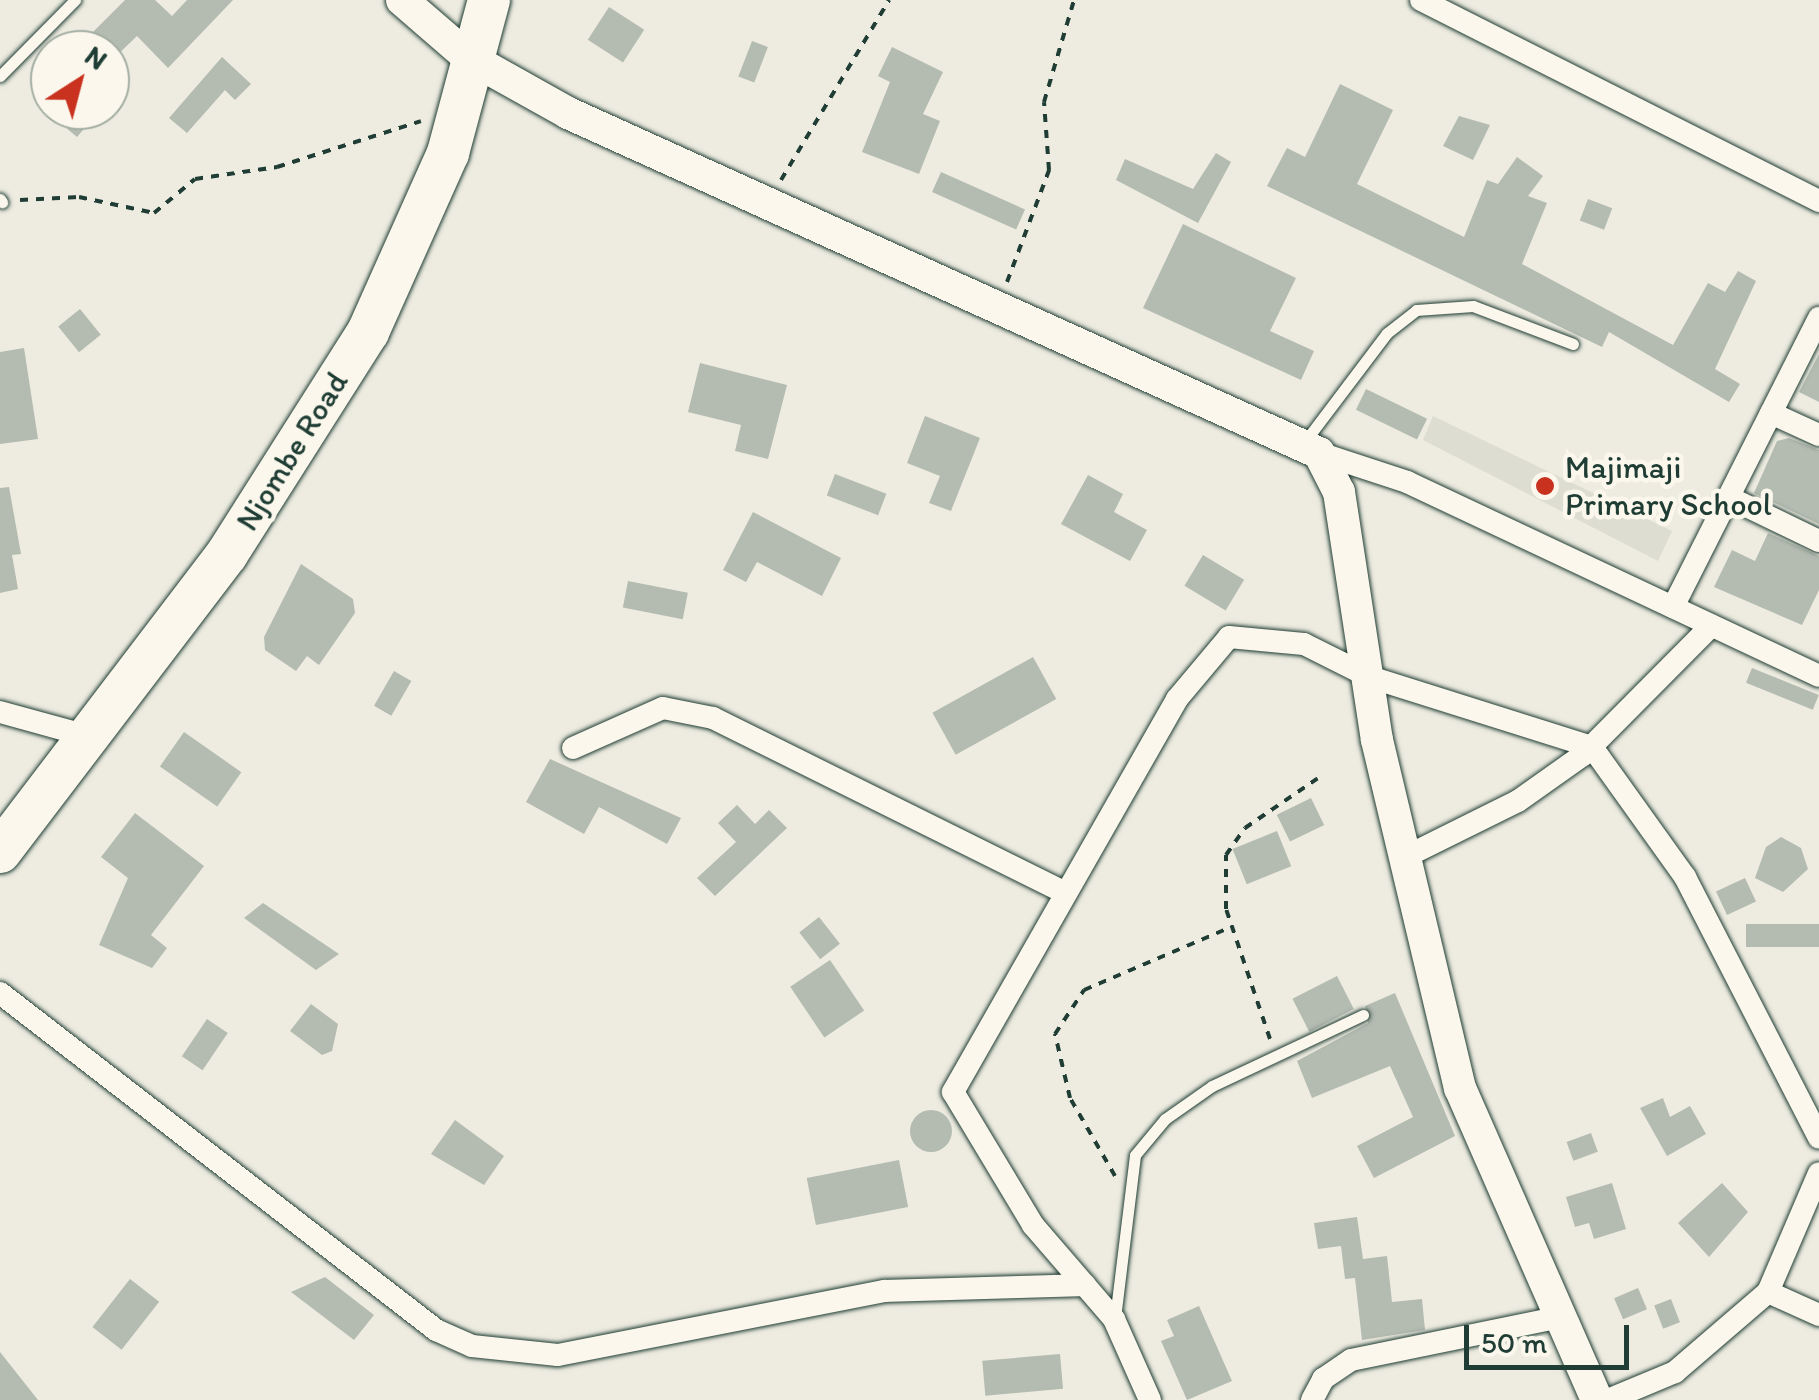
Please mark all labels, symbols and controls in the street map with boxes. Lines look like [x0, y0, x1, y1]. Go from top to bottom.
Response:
north arrow [30, 30, 130, 130]
text: N [79, 38, 114, 77]
street label: Njombe Road [228, 365, 356, 537]
place label: Majimaji Primary School [1565, 449, 1772, 524]
marker: Majimaji Primary School [1534, 475, 1556, 497]
scale bar [1469, 1305, 1634, 1367]
text: 50 m [1481, 1324, 1547, 1361]

